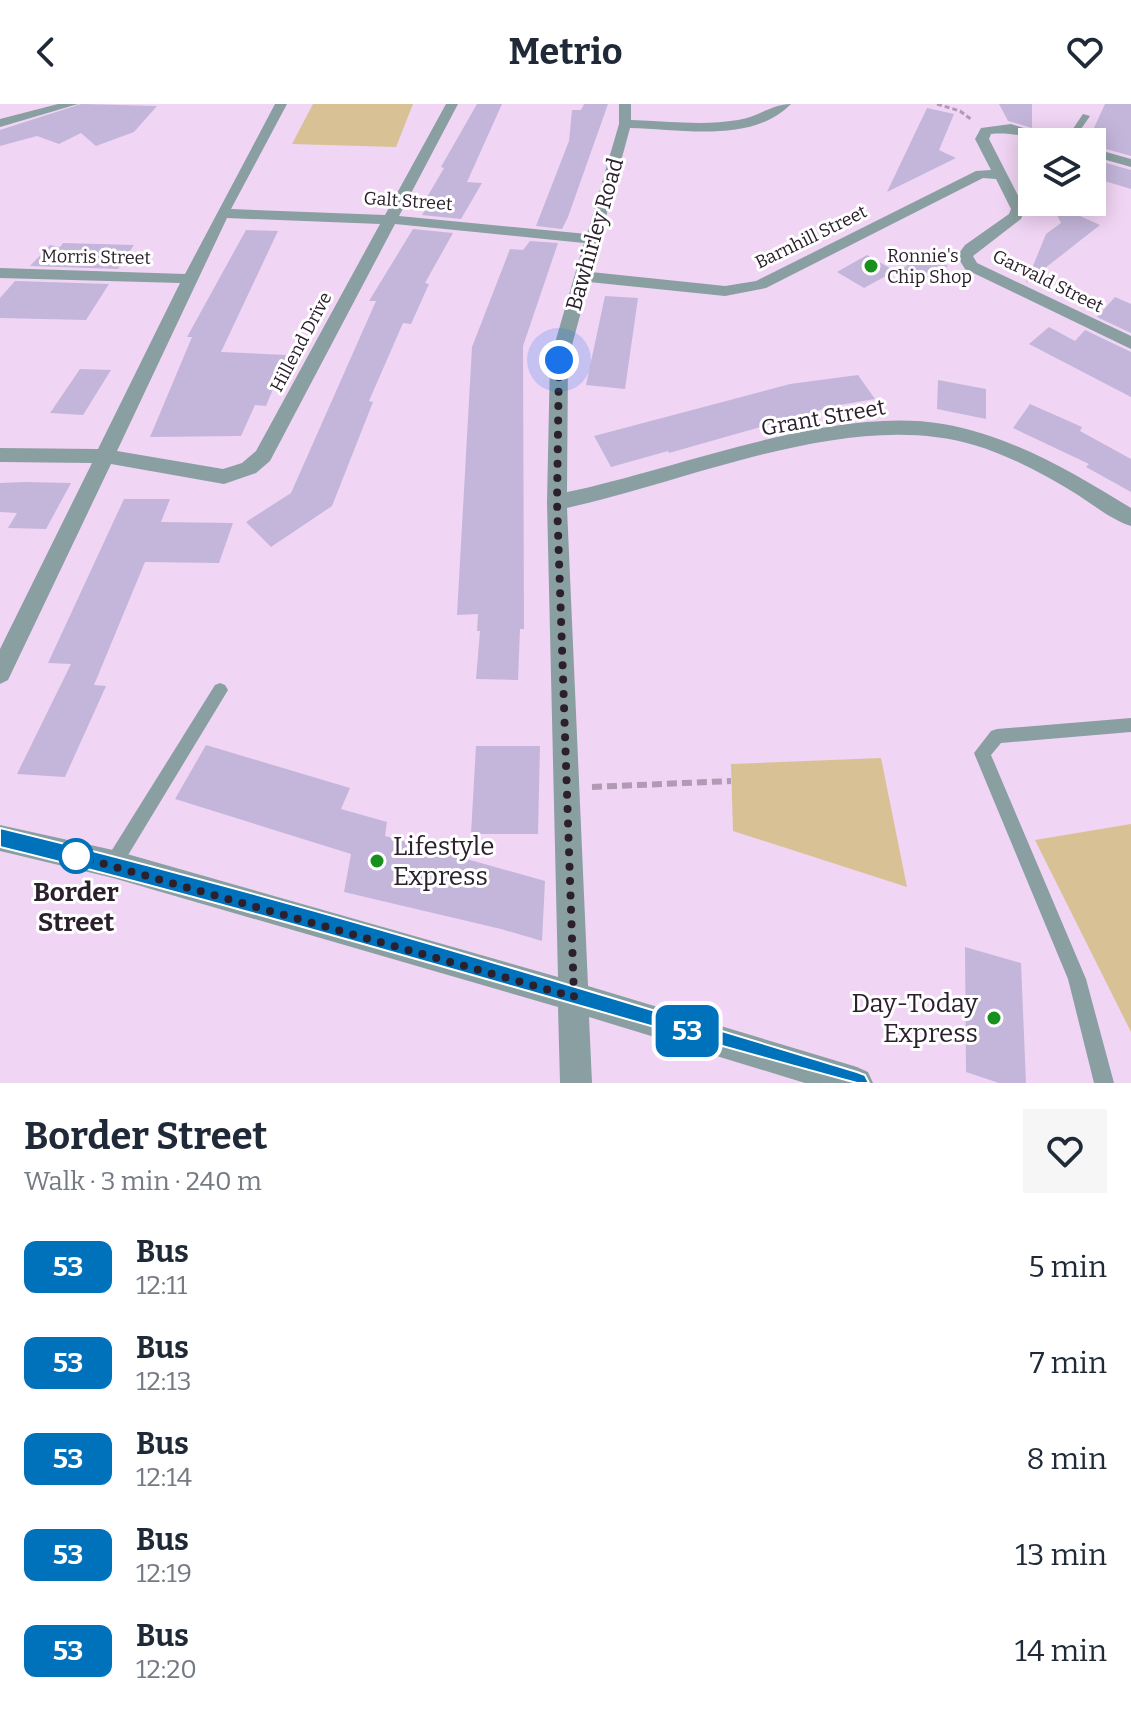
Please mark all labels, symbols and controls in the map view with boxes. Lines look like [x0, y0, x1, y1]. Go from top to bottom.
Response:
icon: back [24, 30, 68, 74]
text: Metrio [508, 30, 623, 74]
icon: heart [1063, 30, 1107, 74]
map controls [1018, 128, 1106, 216]
button: layers [1018, 128, 1106, 216]
street label: Bawhirley Road [560, 155, 629, 314]
street label: Galt Street [363, 187, 454, 215]
street label: Barnhill Street [752, 200, 871, 274]
street label: Morris Street [41, 245, 152, 269]
place label: Ronnie's Chip Shop [887, 245, 972, 288]
street label: Garvald Street [989, 245, 1107, 317]
marker: Ronnie's Chip Shop [862, 257, 880, 275]
street label: Hillend Drive [265, 288, 337, 396]
your location [539, 340, 579, 380]
street label: Grant Street [759, 393, 887, 442]
place label: Lifestyle Express [393, 831, 495, 892]
marker: Border Street [59, 839, 93, 873]
marker: Lifestyle Express [368, 852, 386, 870]
place label: Border Street [33, 877, 119, 938]
place label: Day-Today Express [852, 988, 978, 1049]
line badge: 53 [651, 1005, 723, 1057]
marker: Day-Today Express [985, 1009, 1003, 1027]
text: 53 [672, 1014, 702, 1047]
button: heart [1023, 1109, 1107, 1193]
text: Border Street [24, 1113, 268, 1159]
text: Walk · 3 min · 240 m [24, 1166, 262, 1197]
text: Bus [136, 1234, 189, 1270]
text: 5 min [1028, 1249, 1107, 1285]
text: 53 [53, 1250, 83, 1283]
text: 12:11 [136, 1270, 187, 1301]
text: Bus [136, 1330, 189, 1366]
text: 7 min [1029, 1345, 1107, 1381]
text: 53 [53, 1346, 83, 1379]
text: 12:13 [136, 1366, 192, 1397]
text: Bus [136, 1426, 189, 1462]
text: 8 min [1026, 1441, 1107, 1477]
text: 53 [53, 1442, 83, 1475]
text: 12:14 [136, 1462, 192, 1493]
text: Bus [136, 1522, 189, 1558]
text: 13 min [1015, 1537, 1107, 1573]
text: 53 [53, 1538, 83, 1571]
text: 12:19 [136, 1558, 192, 1589]
text: Bus [136, 1618, 189, 1654]
text: 14 min [1015, 1633, 1107, 1669]
text: 53 [53, 1634, 83, 1667]
text: 12:20 [136, 1654, 197, 1685]

